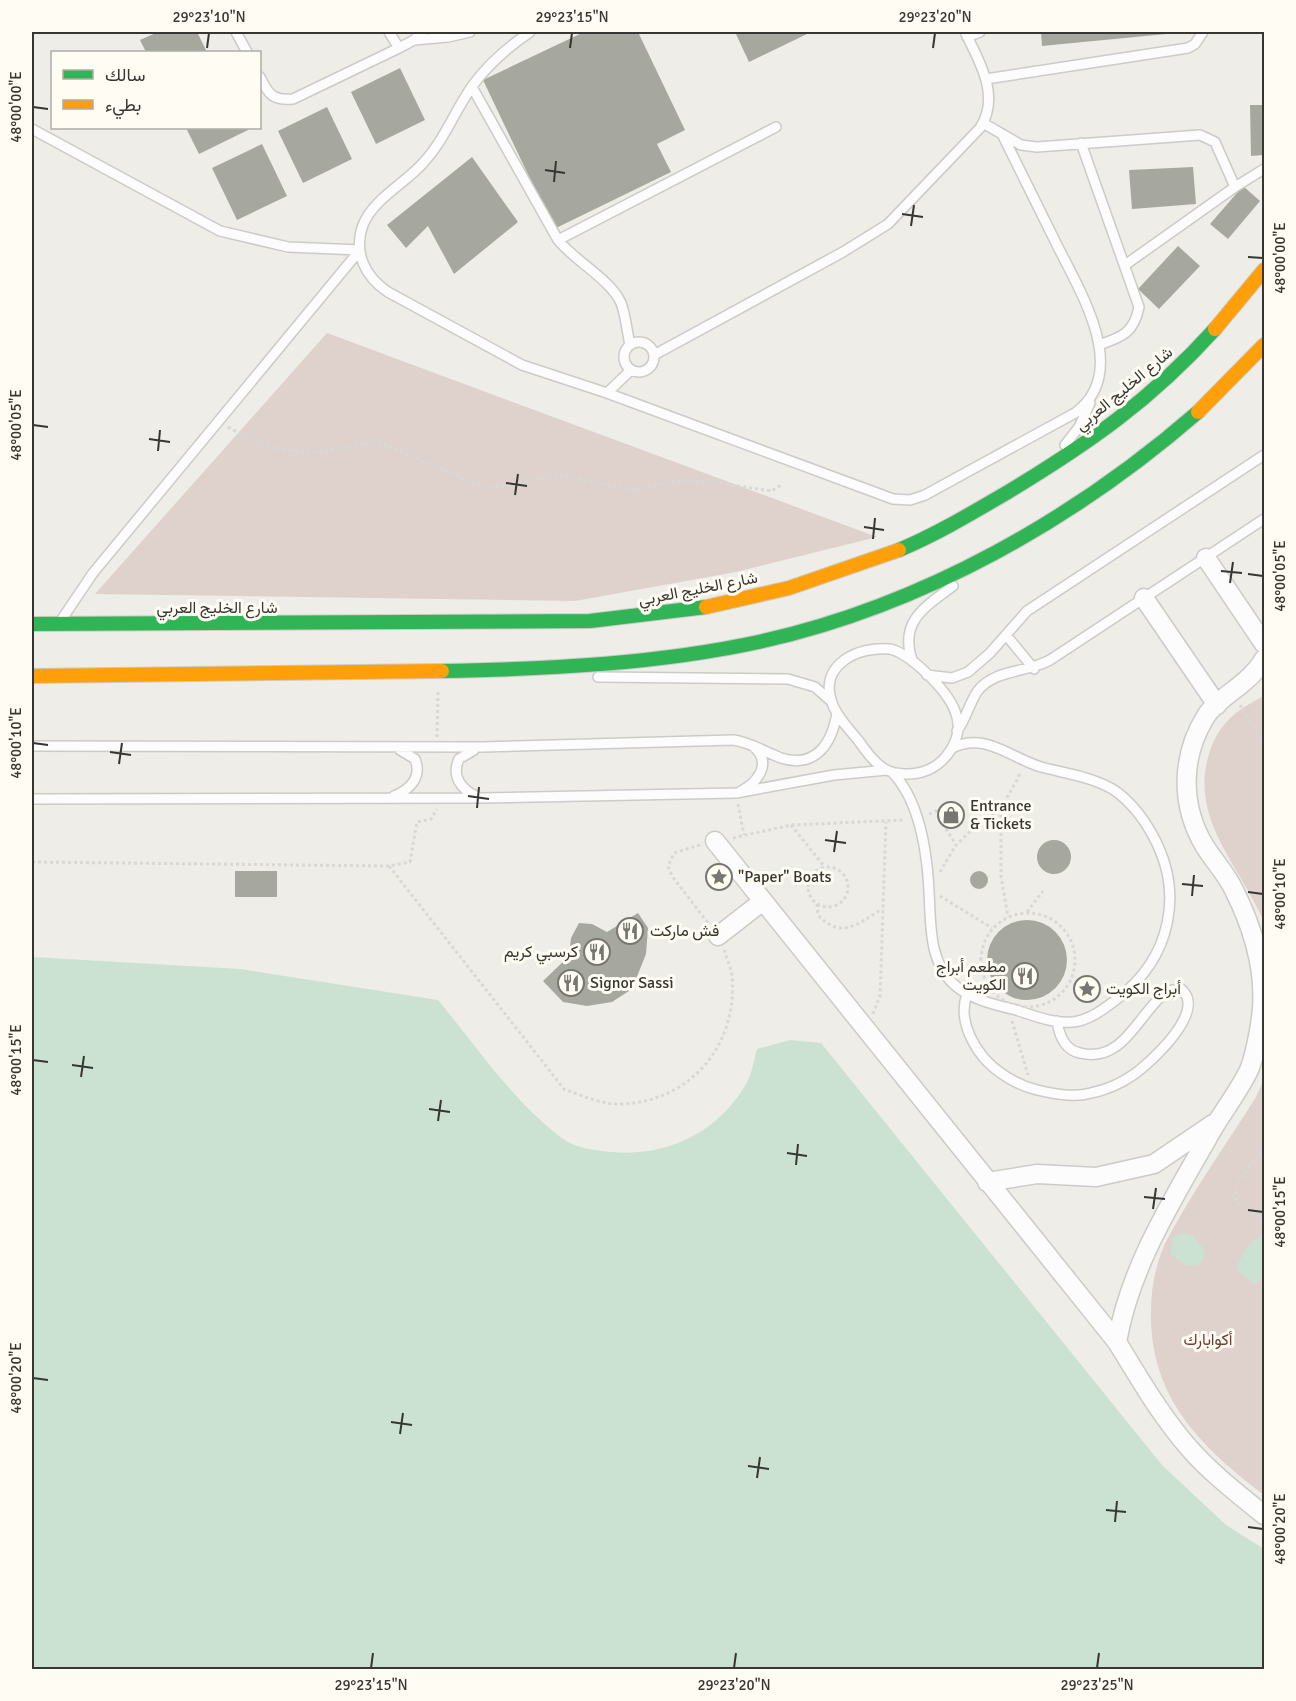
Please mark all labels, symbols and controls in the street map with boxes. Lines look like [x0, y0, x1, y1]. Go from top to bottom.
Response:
text: 29°23'10"N [172, 8, 246, 26]
text: 29°23'15"N [535, 8, 609, 26]
text: 29°23'20"N [898, 8, 972, 26]
legend [51, 51, 261, 129]
text: سالك [105, 64, 145, 86]
text: 48°00'00"E [7, 71, 25, 143]
text: بطيء [105, 94, 141, 120]
text: 48°00'00"E [1271, 222, 1289, 294]
street label: شارع الخليج العربي [1071, 342, 1179, 438]
text: 48°00'05"E [7, 389, 25, 461]
text: 48°00'05"E [1271, 540, 1289, 612]
street label: شارع الخليج العربي [637, 568, 760, 613]
street label: شارع الخليج العربي [156, 598, 278, 621]
text: 48°00'10"E [7, 707, 25, 779]
place label: Entrance & Tickets [970, 796, 1032, 834]
shop icon: Entrance & Tickets [936, 800, 966, 830]
text: 48°00'10"E [1271, 858, 1289, 930]
place icon: "Paper" Boats [704, 862, 734, 892]
place label: "Paper" Boats [738, 867, 832, 887]
restaurant icon: فش ماركت [615, 916, 645, 946]
place label: فش ماركت [650, 921, 719, 941]
restaurant icon: كرسبي كريم [582, 937, 612, 967]
place label: كرسبي كريم [504, 942, 578, 965]
place label: مطعم أبراج الكويت [936, 957, 1006, 995]
restaurant icon: مطعم أبراج الكويت [1010, 961, 1040, 991]
restaurant icon: Signor Sassi [556, 968, 586, 998]
place label: Signor Sassi [590, 973, 674, 993]
place icon: أبراج الكويت [1072, 974, 1102, 1004]
place label: أبراج الكويت [1106, 979, 1181, 1000]
text: 48°00'15"E [7, 1024, 25, 1096]
text: 48°00'15"E [1271, 1176, 1289, 1248]
park label: أكوابارك [1183, 1330, 1233, 1350]
text: 48°00'20"E [7, 1342, 25, 1414]
text: 48°00'20"E [1271, 1493, 1289, 1565]
text: 29°23'15"N [334, 1676, 408, 1694]
text: 29°23'20"N [697, 1676, 771, 1694]
text: 29°23'25"N [1060, 1676, 1134, 1694]

